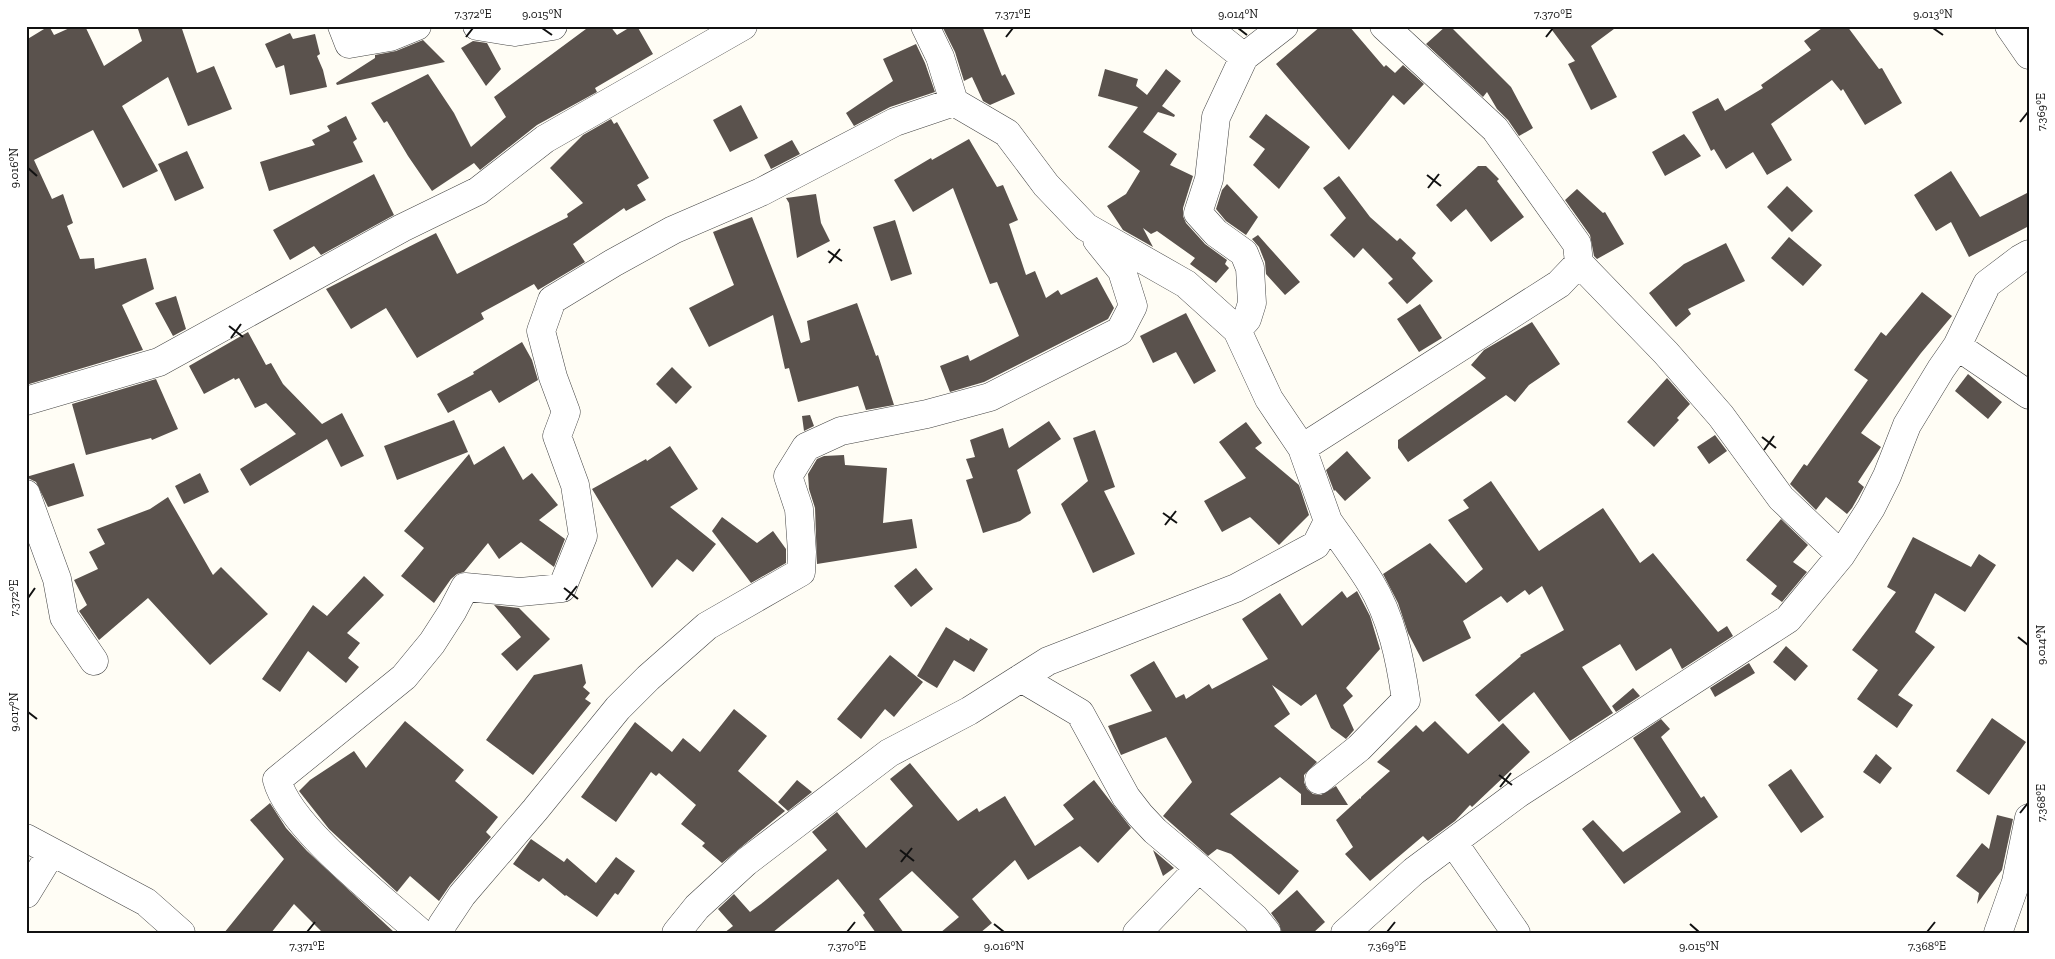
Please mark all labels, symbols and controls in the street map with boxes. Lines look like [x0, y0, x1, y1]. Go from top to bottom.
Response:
text: 7.372°E [454, 7, 492, 21]
text: 9.015°N [522, 7, 562, 21]
text: 7.371°E [995, 7, 1031, 21]
text: 9.014°N [1218, 7, 1258, 21]
text: 7.370°E [1534, 7, 1572, 21]
text: 9.013°N [1913, 7, 1953, 21]
text: 7.369°E [2034, 93, 2048, 131]
text: 9.016°N [7, 148, 21, 188]
text: 7.372°E [7, 579, 21, 617]
text: 9.014°N [2034, 625, 2048, 665]
text: 9.017°N [7, 692, 21, 732]
text: 7.368°E [2034, 784, 2048, 822]
text: 7.371°E [289, 939, 325, 953]
text: 7.370°E [828, 939, 866, 953]
text: 9.016°N [984, 939, 1024, 953]
text: 7.369°E [1368, 939, 1406, 953]
text: 9.015°N [1679, 939, 1719, 953]
text: 7.368°E [1908, 939, 1946, 953]

